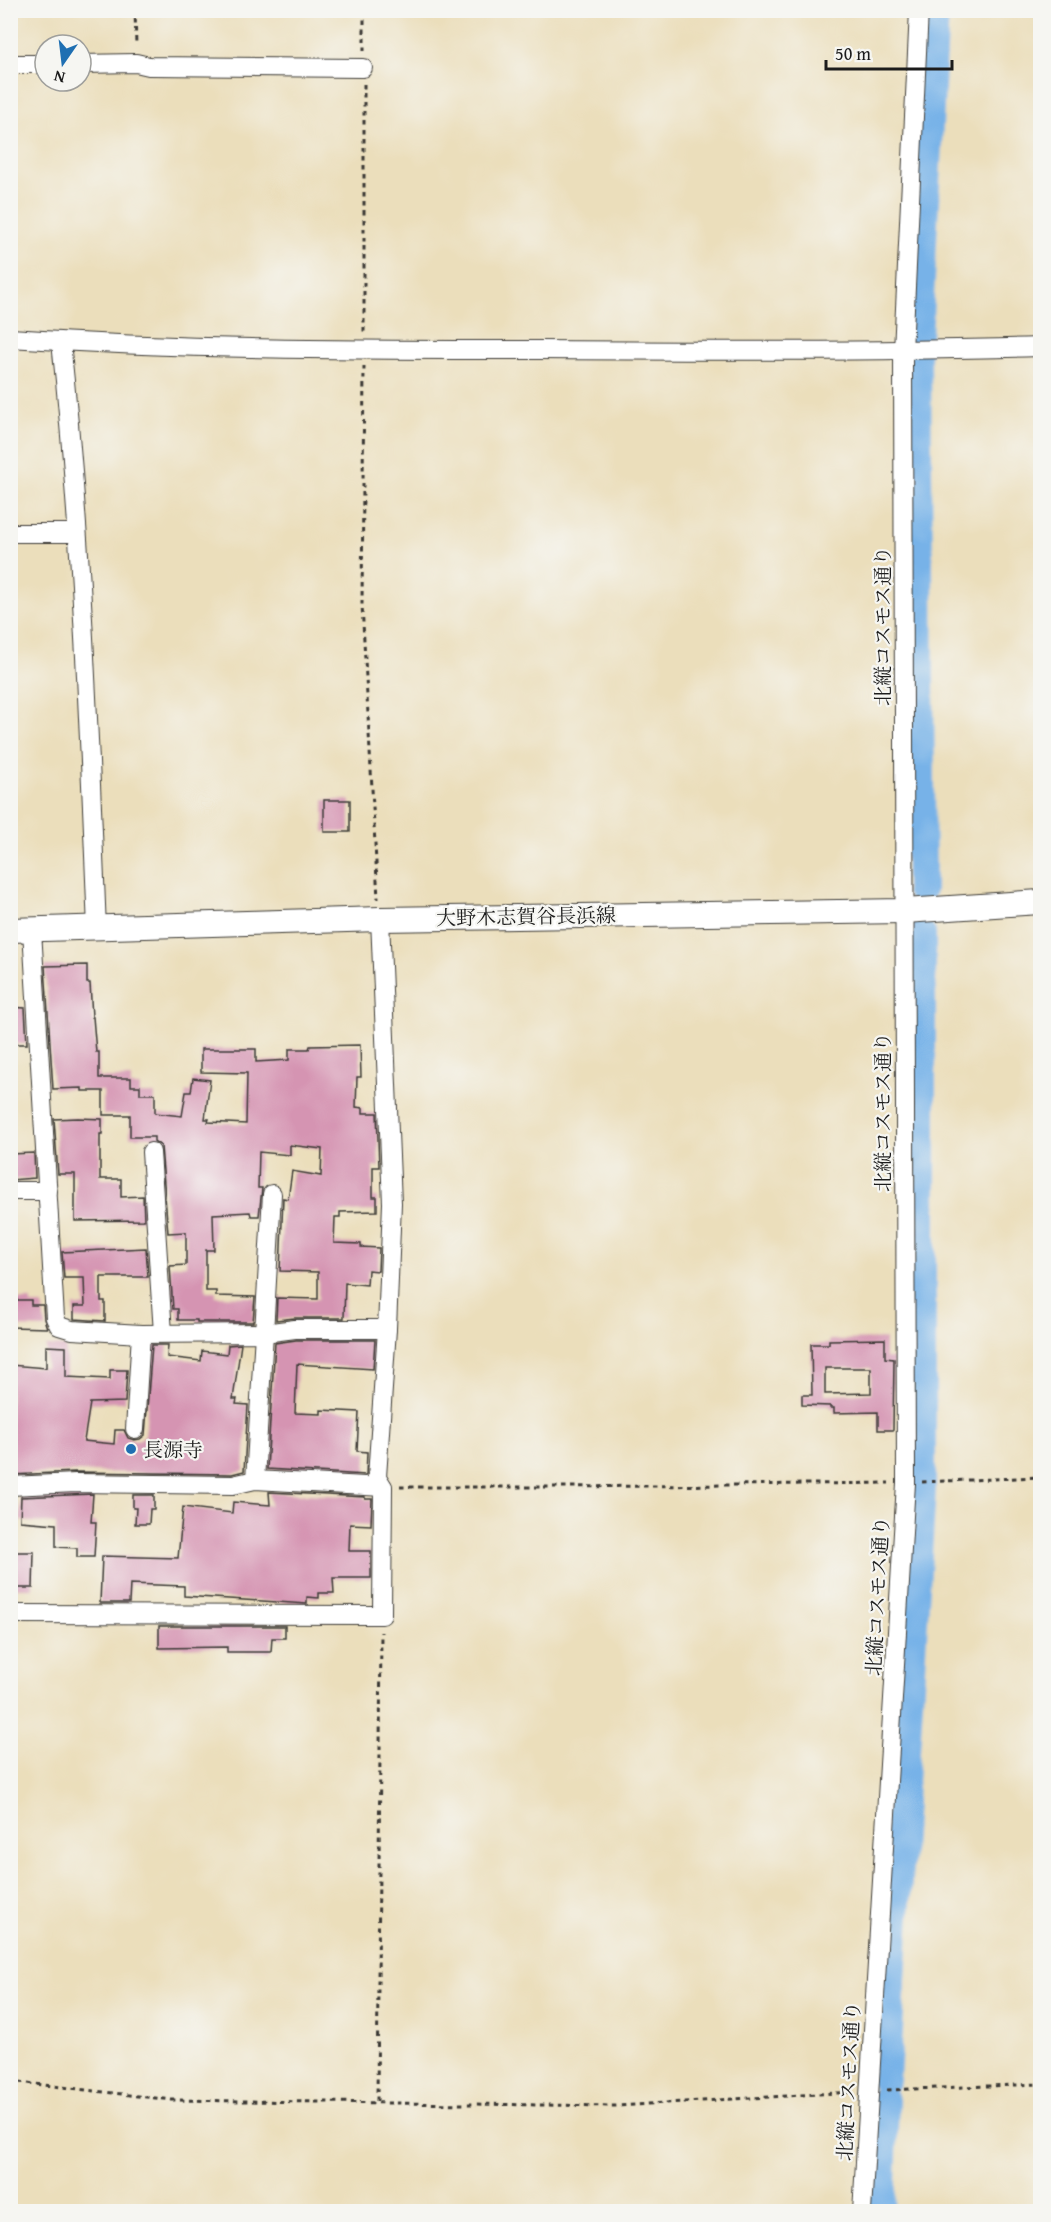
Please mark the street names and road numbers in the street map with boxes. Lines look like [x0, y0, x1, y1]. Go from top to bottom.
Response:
street label: 北縦コスモス通り [868, 546, 897, 706]
street label: 大野木志賀谷長浜線 [436, 900, 616, 932]
street label: 北縦コスモス通り [868, 1032, 897, 1192]
street label: 北縦コスモス通り [858, 1515, 896, 1677]
street label: 北縦コスモス通り [829, 2000, 867, 2162]

